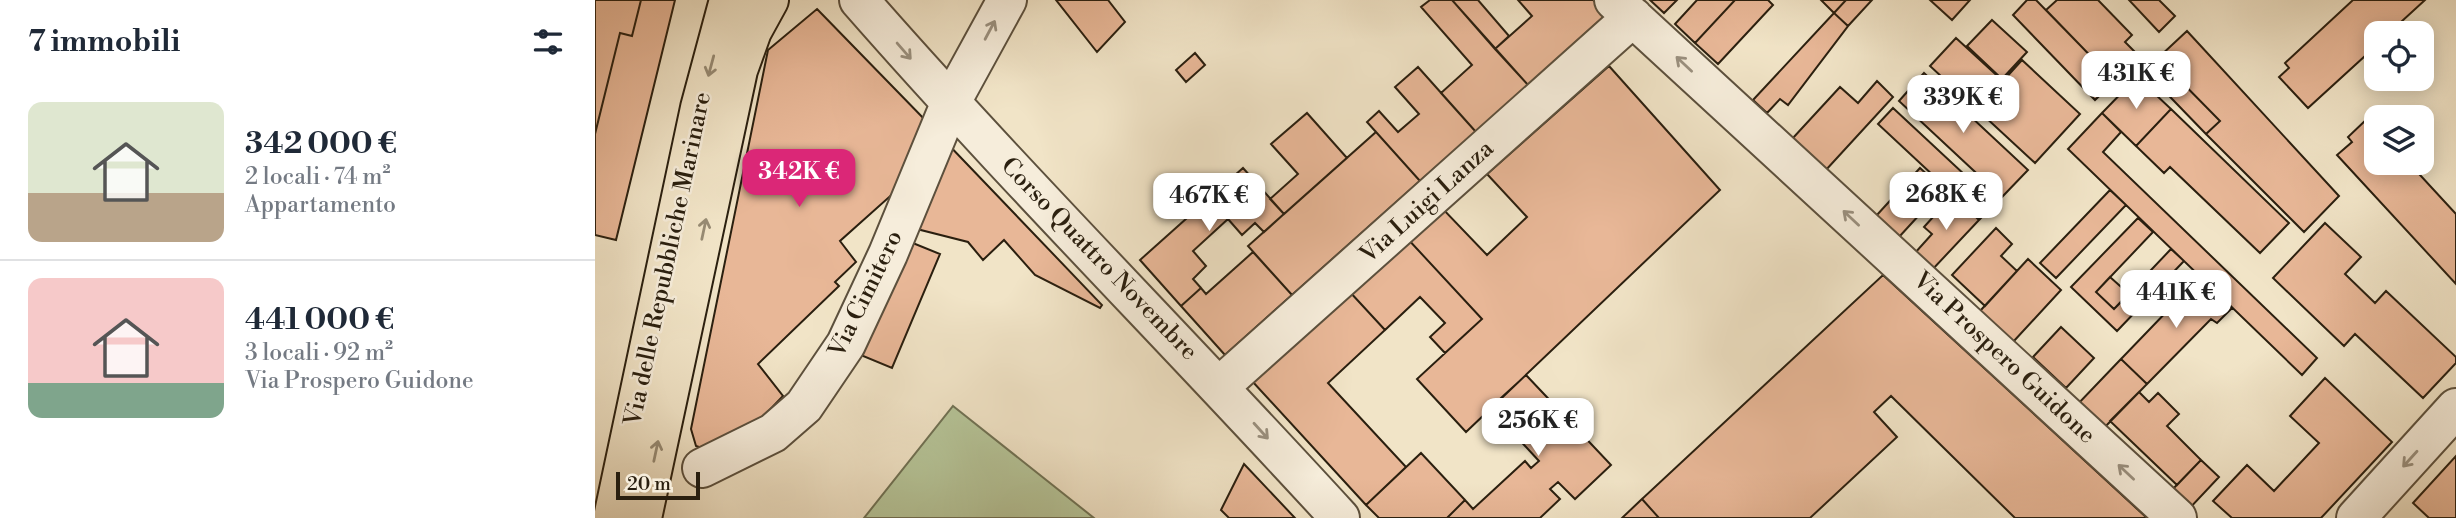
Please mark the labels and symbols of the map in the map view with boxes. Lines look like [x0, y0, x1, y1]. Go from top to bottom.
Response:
one-way arrow [984, 20, 997, 41]
one-way arrow [896, 42, 912, 60]
pin: 431K € [2079, 52, 2193, 111]
one-way arrow [704, 54, 717, 77]
one-way arrow [1676, 55, 1693, 72]
pin: 339K € [1906, 76, 2020, 135]
street label: Via delle Repubbliche Marinare [618, 89, 718, 430]
street label: Via Luigi Lanza [1353, 134, 1501, 271]
pin: 342K € [742, 150, 856, 209]
street label: Corso Quattro Novembre [994, 151, 1204, 367]
pin: 268K € [1889, 173, 2003, 232]
pin: 467K € [1152, 174, 1266, 233]
one-way arrow [1843, 209, 1860, 226]
one-way arrow [698, 218, 712, 241]
street label: Via Cimitero [822, 225, 910, 363]
street label: Via Prospero Guidone [1906, 265, 2101, 450]
pin: 441K € [2119, 270, 2233, 330]
pin: 256K € [1481, 398, 1595, 458]
one-way arrow [1253, 422, 1269, 440]
one-way arrow [650, 440, 664, 463]
one-way arrow [2402, 450, 2418, 468]
one-way arrow [2118, 463, 2135, 480]
scale bar [616, 469, 700, 501]

